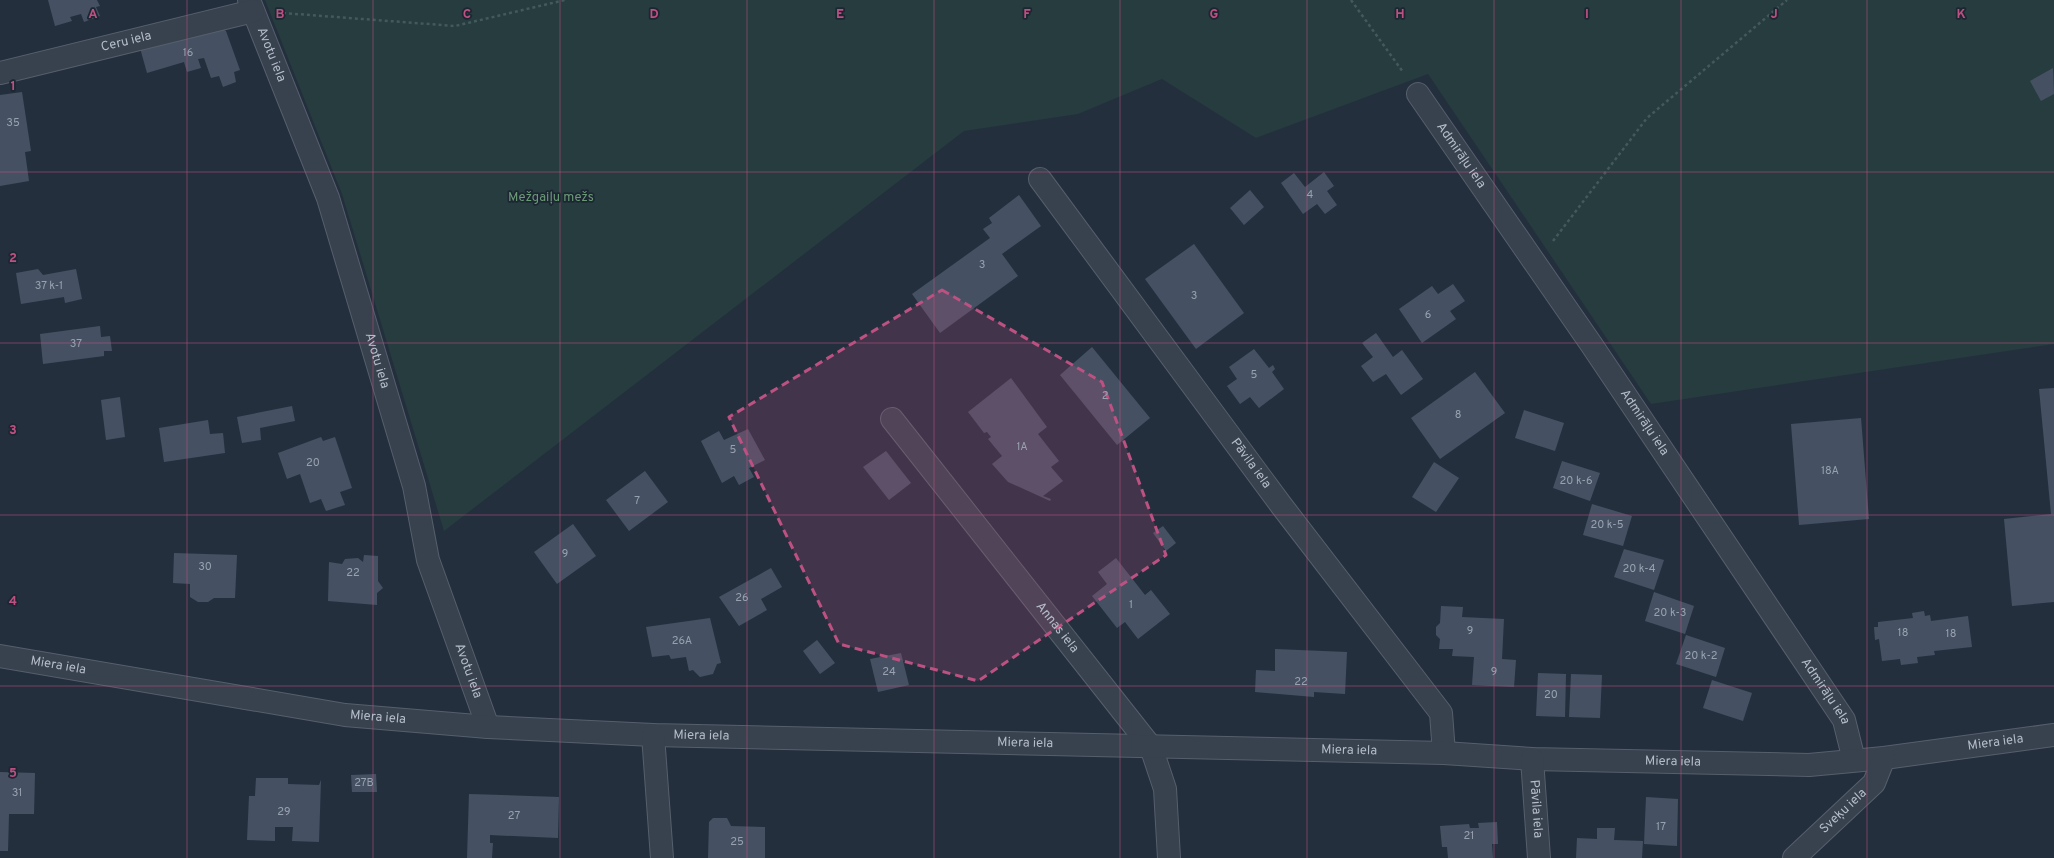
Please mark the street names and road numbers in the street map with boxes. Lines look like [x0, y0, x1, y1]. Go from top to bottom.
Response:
street label: Avotu iela [253, 25, 289, 84]
street label: Ceru iela [99, 28, 153, 56]
street label: Admirāļu iela [1432, 120, 1489, 192]
street label: Avotu iela [361, 331, 392, 391]
street label: Admirāļu iela [1616, 387, 1672, 459]
street label: Pāvila iela [1227, 435, 1274, 492]
street label: Annas iela [1032, 599, 1082, 656]
street label: Avotu iela [451, 641, 485, 701]
street label: Miera iela [29, 653, 87, 679]
street label: Admirāļu iela [1797, 655, 1853, 726]
street label: Miera iela [349, 707, 407, 728]
street label: Miera iela [673, 727, 730, 745]
street label: Miera iela [1967, 731, 2024, 755]
street label: Miera iela [997, 735, 1053, 752]
street label: Miera iela [1321, 742, 1377, 759]
street label: Miera iela [1645, 753, 1701, 771]
street label: Pāvila iela [1525, 779, 1546, 839]
street label: Sveķu iela [1817, 786, 1871, 837]

